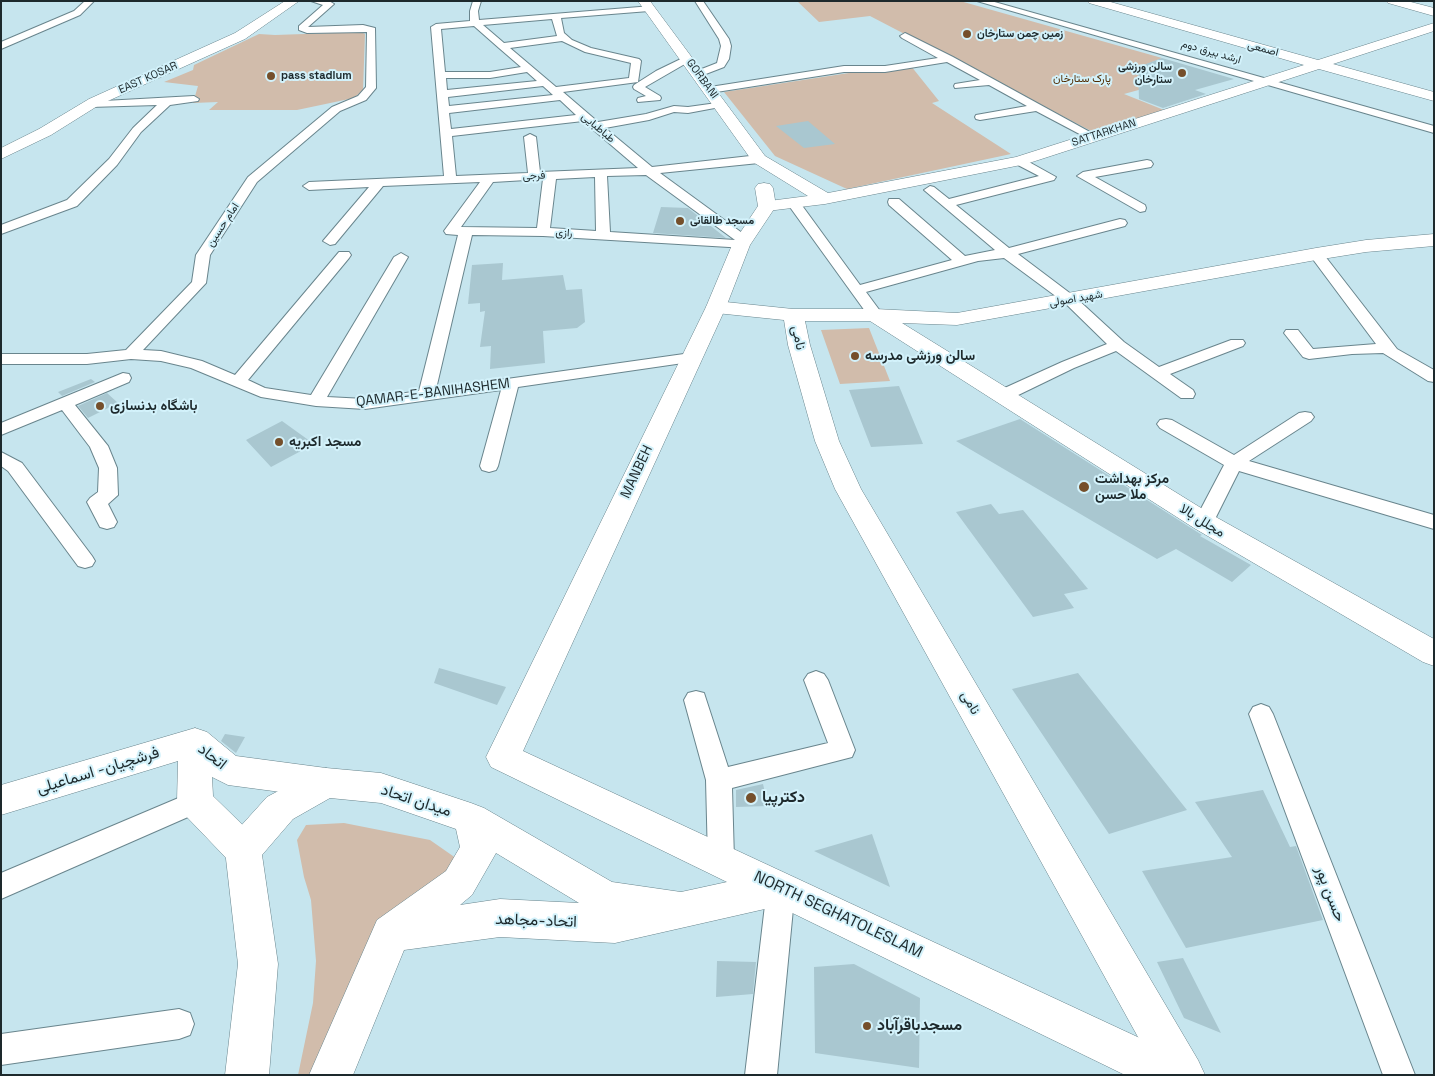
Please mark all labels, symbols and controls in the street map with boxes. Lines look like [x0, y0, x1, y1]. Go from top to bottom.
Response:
place label: زمین چمن ستارخان [977, 27, 1063, 41]
marker: زمین چمن ستارخان [961, 28, 973, 40]
street label: ارشد بیرق دوم [1180, 37, 1242, 67]
street label: اصمعی [1246, 39, 1280, 59]
street label: GORBANI [683, 57, 721, 101]
street label: EAST KOSAR [116, 59, 180, 97]
place label: سالن ورزشی ستارخان [1118, 60, 1172, 86]
marker: سالن ورزشی ستارخان [1176, 67, 1188, 79]
place label: pass stadium [281, 69, 352, 83]
marker: pass stadium [265, 70, 277, 82]
park label: پارک ستارخان [1053, 72, 1111, 86]
street label: طباطبایی [579, 110, 617, 146]
street label: SATTARKHAN [1070, 116, 1138, 150]
street label: فرجی [522, 169, 546, 183]
street label: امام حسین [204, 201, 242, 249]
place label: مسجد طالقانی [690, 214, 754, 228]
marker: مسجد طالقانی [674, 215, 686, 227]
street label: رازی [555, 226, 573, 240]
street label: شهید اصولی [1048, 288, 1104, 310]
street label: نامی [787, 324, 809, 352]
place label: سالن ورزشی مدرسه [865, 348, 975, 364]
marker: سالن ورزشی مدرسه [849, 350, 861, 362]
street label: QAMAR-E-BANIHASHEM [355, 375, 511, 411]
place label: باشگاه بدنسازی [110, 398, 197, 414]
marker: باشگاه بدنسازی [94, 400, 106, 412]
place label: مسجد اکبریه [289, 434, 361, 450]
marker: مسجد اکبریه [273, 436, 285, 448]
street label: MANBEH [617, 443, 657, 501]
place label: مرکز بهداشت ملا حسن [1095, 471, 1169, 504]
marker: مرکز بهداشت ملا حسن [1077, 480, 1091, 494]
street label: مجلل بالا [1176, 501, 1228, 541]
street label: نامی [957, 688, 983, 718]
street label: اتحاد [194, 740, 230, 774]
street label: فرشچیان- اسماعیلی [34, 743, 162, 799]
street label: میدان اتحاد [378, 781, 454, 821]
place label: دکترپیا [762, 788, 805, 808]
marker: دکترپیا [744, 791, 758, 805]
street label: حسن پور [1311, 863, 1349, 925]
street label: NORTH SEGHATOLESLAM [751, 867, 925, 963]
street label: اتحاد-مجاهد [495, 910, 577, 932]
place label: مسجدباقرآباد [877, 1016, 962, 1036]
marker: مسجدباقرآباد [861, 1020, 873, 1032]

